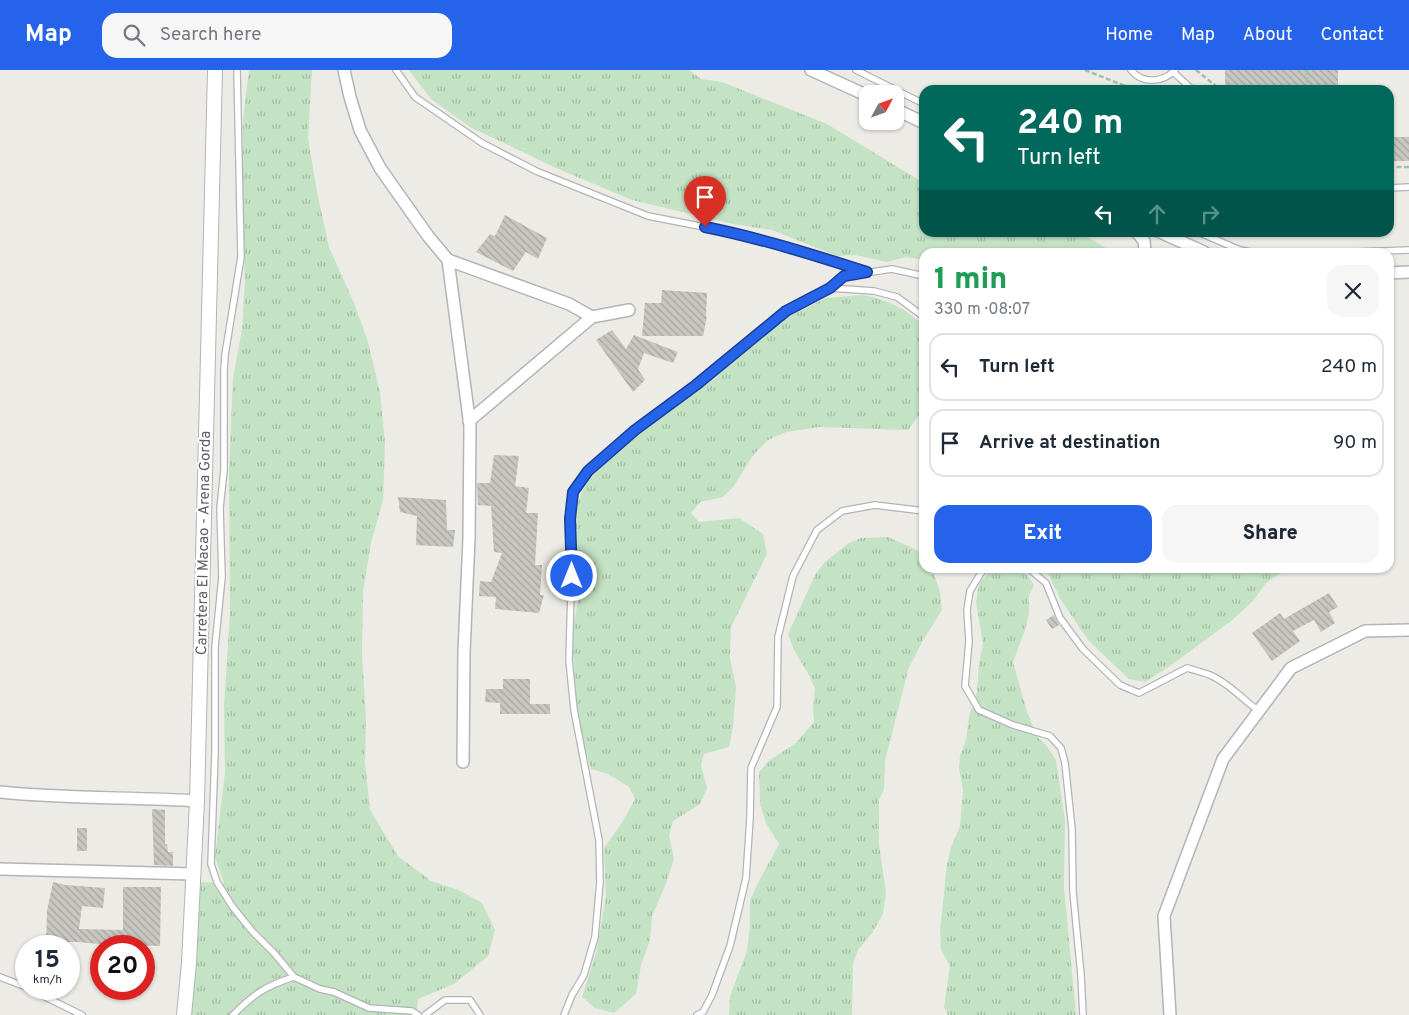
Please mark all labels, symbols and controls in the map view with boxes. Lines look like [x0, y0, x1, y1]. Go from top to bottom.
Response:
search box [102, 13, 452, 58]
text: Map [25, 20, 72, 50]
icon: search [120, 21, 148, 49]
text: Search here [160, 23, 261, 47]
text: Home [1105, 24, 1153, 47]
text: Map [1181, 24, 1215, 47]
text: About [1243, 24, 1292, 47]
text: Contact [1320, 24, 1384, 47]
north arrow [859, 85, 904, 130]
map controls [859, 85, 904, 130]
text: 240 m [1017, 102, 1123, 146]
icon: left [934, 105, 999, 170]
text: Turn left [1017, 145, 1100, 172]
pin [684, 176, 726, 227]
icon: arrive [691, 183, 719, 211]
icon: left [1090, 200, 1118, 228]
icon: ahead [1143, 200, 1171, 228]
icon: right [1196, 200, 1224, 228]
text: 1 min [934, 262, 1007, 299]
button: close [1327, 265, 1379, 317]
text: 330 m · 08:07 [934, 300, 1030, 320]
icon: left [936, 353, 964, 381]
text: Turn left [979, 355, 1055, 379]
text: 240 m [1321, 355, 1377, 379]
icon: arrive [936, 429, 964, 457]
street label: Carretera El Macao - Arena Gorda [193, 431, 216, 655]
text: Arrive at destination [979, 431, 1160, 455]
text: 90 m [1333, 431, 1377, 455]
button: Exit [934, 505, 1152, 563]
button: Share [1162, 505, 1379, 563]
position arrow [545, 549, 597, 601]
speed limit sign: 20 [90, 935, 155, 1000]
text: 15 [35, 945, 60, 977]
text: km/h [33, 972, 62, 988]

